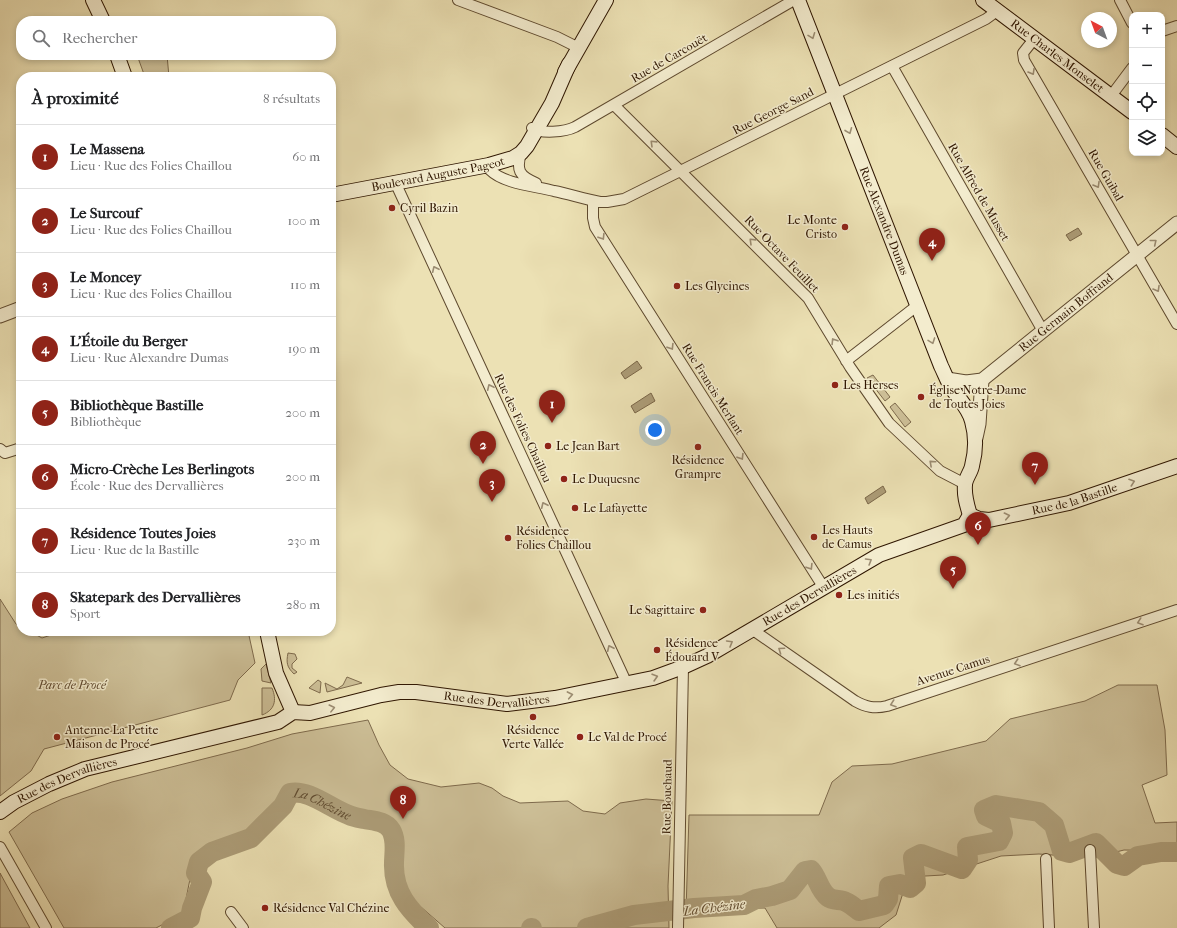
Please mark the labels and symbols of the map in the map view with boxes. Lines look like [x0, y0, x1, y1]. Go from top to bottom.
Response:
north arrow [1081, 12, 1117, 48]
street label: Rue Charles Monselet [1008, 16, 1107, 96]
street label: Rue de Carcouët [628, 30, 710, 85]
one-way arrow [807, 33, 815, 40]
one-way arrow [1027, 68, 1034, 75]
street label: Rue George Sand [730, 84, 816, 138]
one-way arrow [844, 127, 852, 134]
one-way arrow [650, 140, 658, 148]
street label: Rue Alfred de Musset [945, 141, 1013, 244]
street label: Rue Guibal [1086, 147, 1127, 204]
street label: Boulevard Auguste Pageot [370, 154, 507, 194]
street label: Rue Alexandre Dumas [857, 164, 912, 278]
one-way arrow [1092, 181, 1099, 188]
place label: Cyril Bazin [400, 201, 458, 215]
marker: Cyril Bazin [387, 203, 397, 213]
street label: Rue Octave Feuillet [742, 213, 823, 296]
place label: Le Monte Cristo [787, 213, 837, 241]
marker: Le Monte Cristo [840, 222, 850, 232]
pin: 4 [919, 228, 945, 261]
one-way arrow [597, 233, 605, 240]
one-way arrow [749, 239, 757, 246]
one-way arrow [1149, 239, 1156, 246]
one-way arrow [432, 265, 440, 273]
street label: Rue Germain Boffrand [1016, 270, 1116, 355]
place label: Les Glycines [685, 279, 750, 293]
marker: Les Glycines [672, 281, 682, 291]
one-way arrow [1152, 284, 1159, 292]
one-way arrow [928, 337, 936, 344]
one-way arrow [832, 338, 839, 345]
street label: Rue Francis Merlant [679, 341, 747, 438]
one-way arrow [667, 343, 674, 350]
street label: Rue des Folies Chaillou [492, 371, 554, 485]
place label: Les Herses [843, 378, 899, 392]
marker: Les Herses [830, 380, 840, 390]
place label: Église Notre-Dame de Toutes Joies [929, 382, 1026, 411]
one-way arrow [487, 383, 495, 391]
pin: 1 [539, 390, 565, 423]
marker: Église Notre-Dame de Toutes Joies [916, 392, 926, 402]
your location [645, 420, 665, 440]
pin: 2 [470, 431, 496, 464]
place label: Le Jean Bart [556, 439, 621, 453]
marker: Le Jean Bart [543, 441, 553, 451]
marker: Résidence Grampre [693, 442, 703, 452]
pin: 7 [1022, 452, 1048, 485]
place label: Résidence Grampre [672, 453, 725, 481]
one-way arrow [736, 453, 744, 460]
one-way arrow [929, 461, 937, 468]
pin: 3 [479, 469, 505, 502]
place label: Le Duquesne [572, 472, 640, 486]
marker: Le Duquesne [559, 474, 569, 484]
one-way arrow [1129, 478, 1136, 486]
street label: Rue de la Bastille [1030, 480, 1119, 518]
place label: Le Lafayette [583, 501, 648, 515]
one-way arrow [541, 502, 549, 509]
marker: Le Lafayette [570, 503, 580, 513]
pin: 6 [965, 512, 991, 545]
one-way arrow [1004, 512, 1010, 520]
place label: Les Hauts de Camus [822, 523, 873, 551]
place label: Résidence Folies Chaillou [516, 524, 592, 552]
marker: Les Hauts de Camus [809, 532, 819, 542]
marker: Résidence Folies Chaillou [503, 533, 513, 543]
pin: 5 [940, 556, 966, 589]
one-way arrow [865, 558, 872, 566]
street label: Rue des Dervallières [760, 563, 859, 629]
one-way arrow [805, 563, 813, 570]
place label: Les initiés [847, 588, 900, 602]
marker: Les initiés [834, 590, 844, 600]
place label: Le Sagittaire [629, 603, 695, 617]
marker: Le Sagittaire [698, 605, 708, 615]
one-way arrow [1137, 618, 1144, 626]
place label: Résidence Édouard V [665, 636, 720, 664]
one-way arrow [726, 641, 733, 648]
one-way arrow [607, 645, 615, 652]
marker: Résidence Édouard V [652, 645, 662, 655]
one-way arrow [779, 648, 786, 655]
street label: Avenue Camus [914, 651, 992, 689]
one-way arrow [1013, 658, 1020, 667]
one-way arrow [651, 673, 658, 682]
park label: Parc de Procé [37, 678, 108, 692]
street label: Rue des Dervallières [443, 689, 551, 711]
one-way arrow [567, 692, 574, 700]
one-way arrow [890, 699, 897, 708]
one-way arrow [328, 704, 335, 712]
marker: Résidence Verte Vallée [528, 712, 538, 722]
place label: Antenne La Petite Maison de Procé [64, 723, 159, 751]
place label: Résidence Verte Vallée [501, 723, 564, 751]
place label: Le Val de Procé [588, 730, 667, 744]
marker: Antenne La Petite Maison de Procé [52, 732, 62, 742]
marker: Le Val de Procé [575, 732, 585, 742]
street label: Rue des Dervallières [15, 754, 119, 806]
street label: Rue Bouchaud [659, 759, 675, 835]
water label: La Chézine [292, 785, 354, 823]
pin: 8 [390, 786, 416, 819]
water label: La Chézine [681, 896, 747, 919]
place label: Résidence Val Chézine [273, 901, 390, 915]
marker: Résidence Val Chézine [260, 903, 270, 913]

